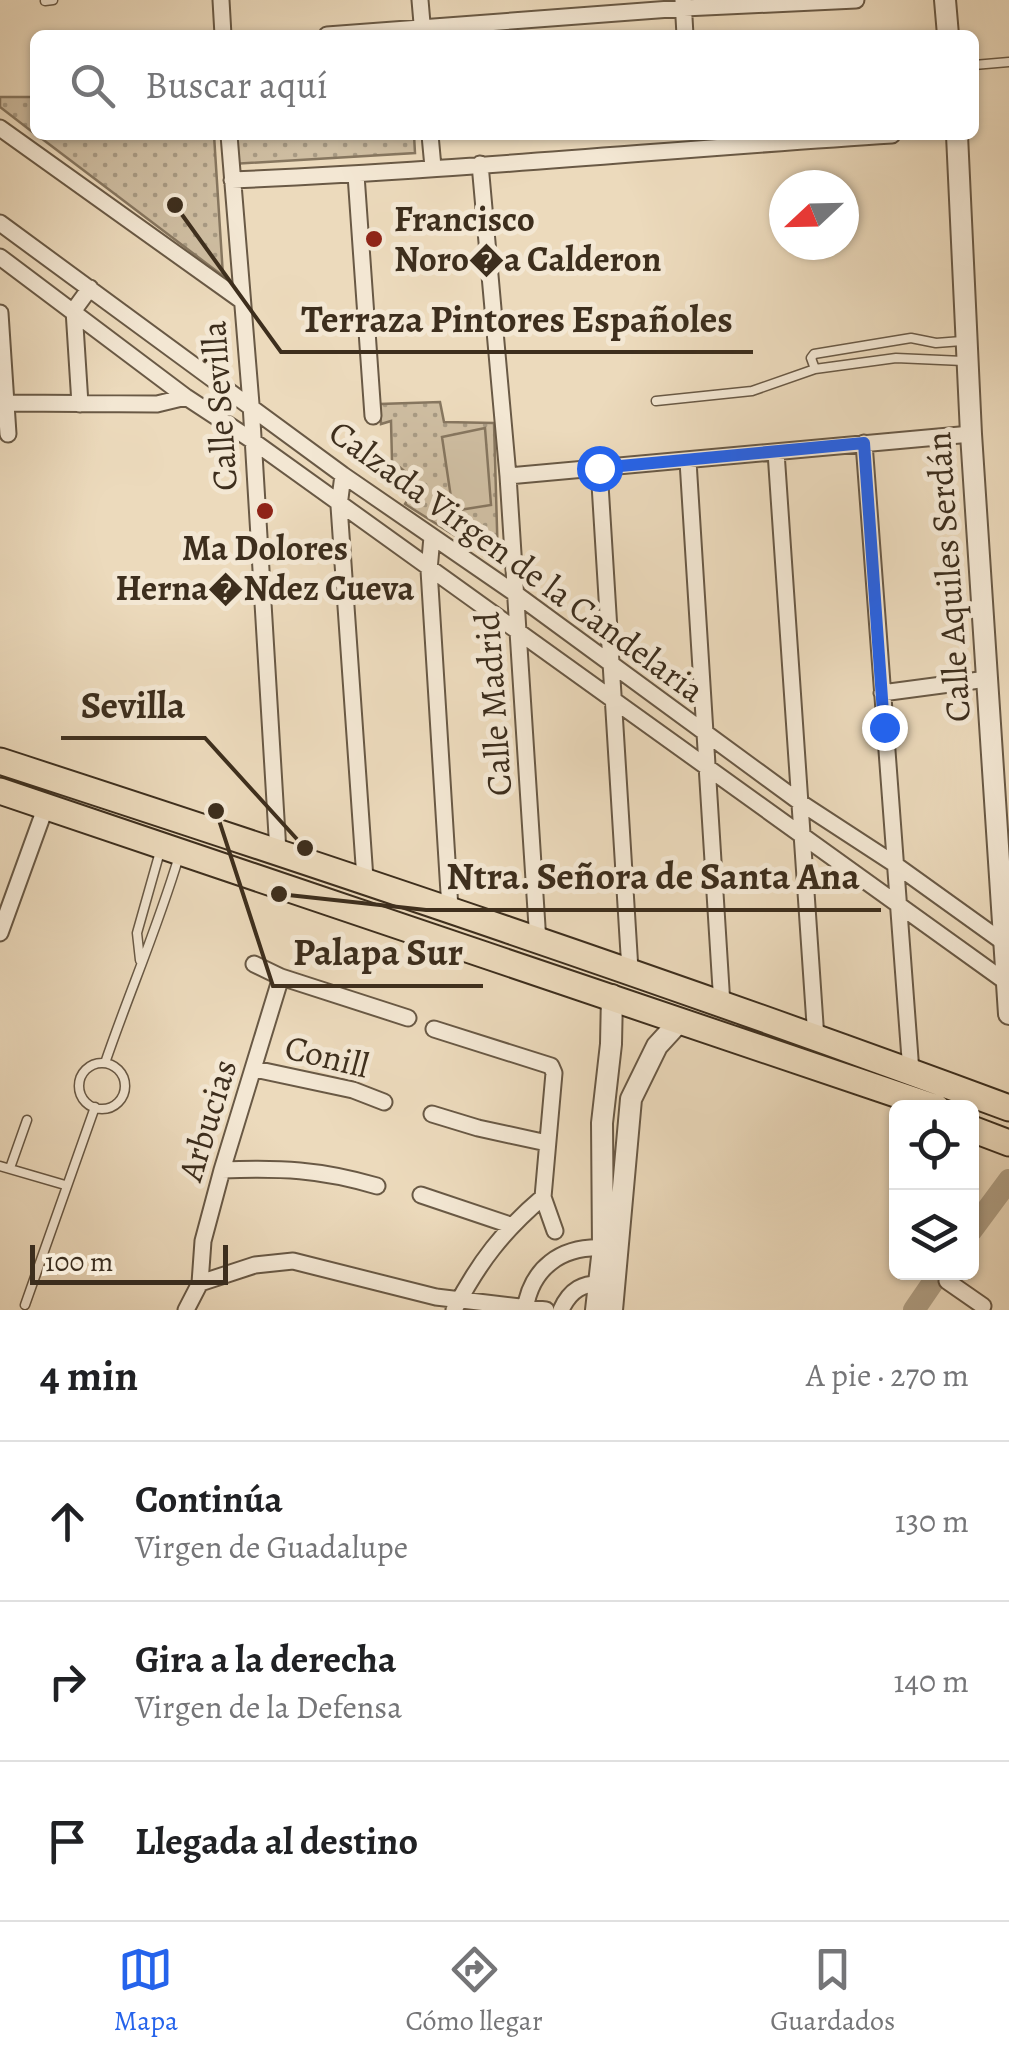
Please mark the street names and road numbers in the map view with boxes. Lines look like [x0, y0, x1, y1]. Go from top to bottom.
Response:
street label: Calle Sevilla [189, 319, 249, 493]
street label: Calzada Virgen de la Candelaria [320, 408, 715, 714]
street label: Calle Aquiles Serdán [914, 430, 982, 724]
street label: Calle Madrid [463, 610, 523, 798]
street label: Conill [280, 1022, 374, 1090]
street label: Arbucias [165, 1053, 248, 1188]

